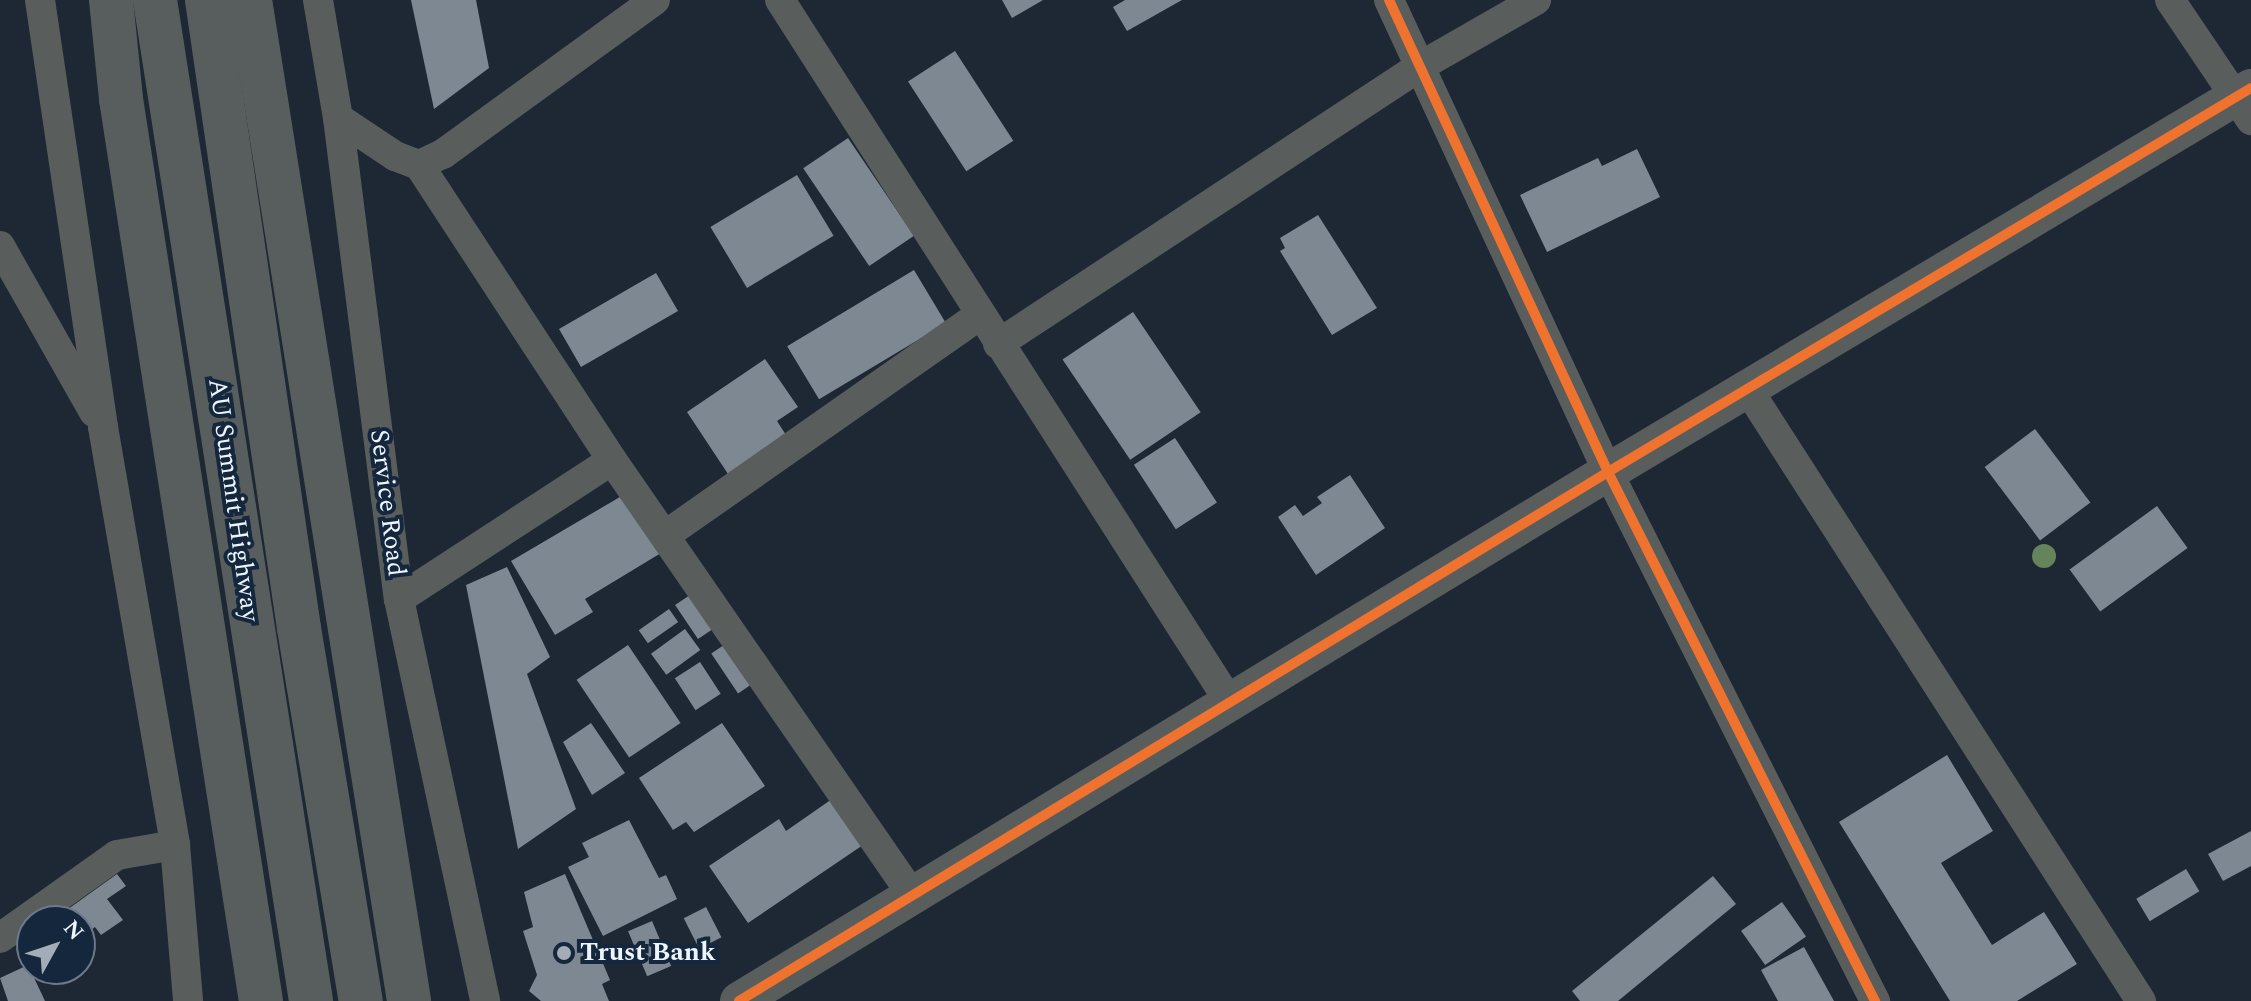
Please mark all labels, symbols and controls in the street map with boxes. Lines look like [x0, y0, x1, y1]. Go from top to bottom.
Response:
street label: AU Summit Highway [200, 376, 266, 624]
street label: Service Road [362, 428, 412, 578]
north arrow [16, 905, 96, 985]
text: N [55, 913, 92, 948]
place label: Trust Bank [580, 937, 716, 969]
marker: Trust Bank [555, 944, 573, 962]

